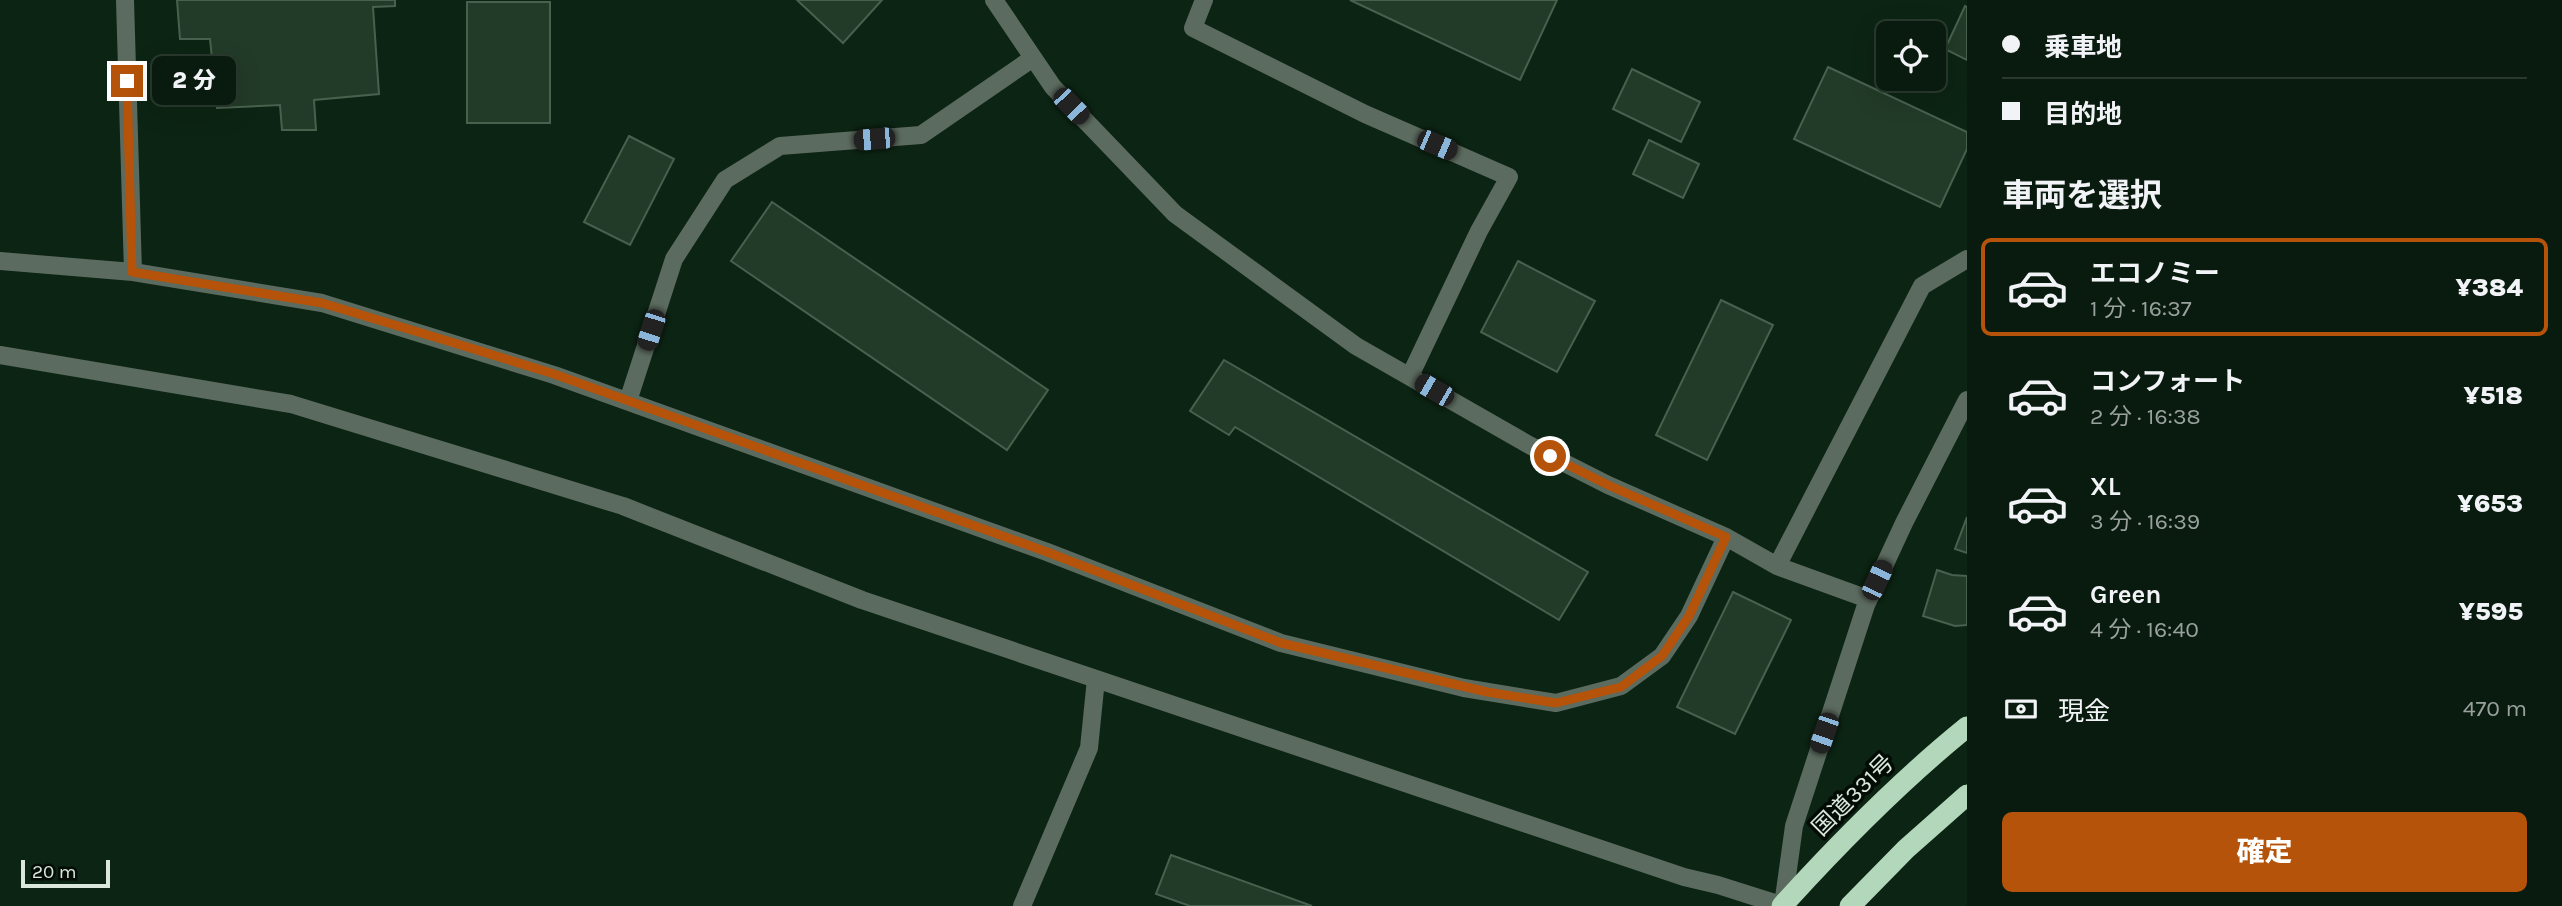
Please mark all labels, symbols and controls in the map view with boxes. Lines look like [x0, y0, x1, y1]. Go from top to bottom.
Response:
map controls [1876, 21, 1946, 91]
button: locate [1876, 21, 1946, 91]
text: 乗車地 [2044, 32, 2122, 63]
callout: 2 分 [152, 56, 235, 106]
route end [111, 65, 143, 97]
text: 2 分 [172, 67, 216, 94]
car [1049, 84, 1094, 128]
text: 目的地 [2044, 99, 2122, 130]
car [853, 127, 896, 151]
car [1414, 127, 1461, 163]
text: 車両を選択 [2002, 177, 2162, 214]
icon: car [2006, 256, 2069, 319]
text: エコノミー [2090, 258, 2220, 289]
text: ¥384 [2456, 272, 2523, 303]
text: 1 分 · 16:37 [2090, 295, 2192, 322]
car [635, 307, 668, 353]
icon: car [2006, 364, 2069, 427]
text: コンフォート [2090, 366, 2245, 397]
car [1411, 370, 1458, 410]
text: ¥518 [2463, 380, 2523, 411]
text: 2 分 · 16:38 [2090, 403, 2201, 430]
route start [1534, 440, 1566, 472]
text: XL [2090, 471, 2121, 502]
icon: car [2006, 472, 2069, 535]
text: ¥653 [2457, 488, 2523, 519]
text: 3 分 · 16:39 [2090, 508, 2200, 535]
car [1859, 557, 1896, 603]
text: Green [2090, 579, 2162, 610]
icon: car [2006, 580, 2069, 643]
text: ¥595 [2459, 596, 2523, 627]
text: 4 分 · 16:40 [2090, 616, 2199, 643]
icon: cash [2002, 690, 2040, 728]
text: 470 m [2463, 695, 2527, 722]
text: 現金 [2058, 696, 2110, 727]
car [1808, 710, 1841, 756]
street label: 国道331号 [1807, 749, 1899, 841]
button: 確定 [2002, 812, 2527, 892]
scale bar [21, 857, 110, 889]
text: 20 m [32, 861, 77, 883]

